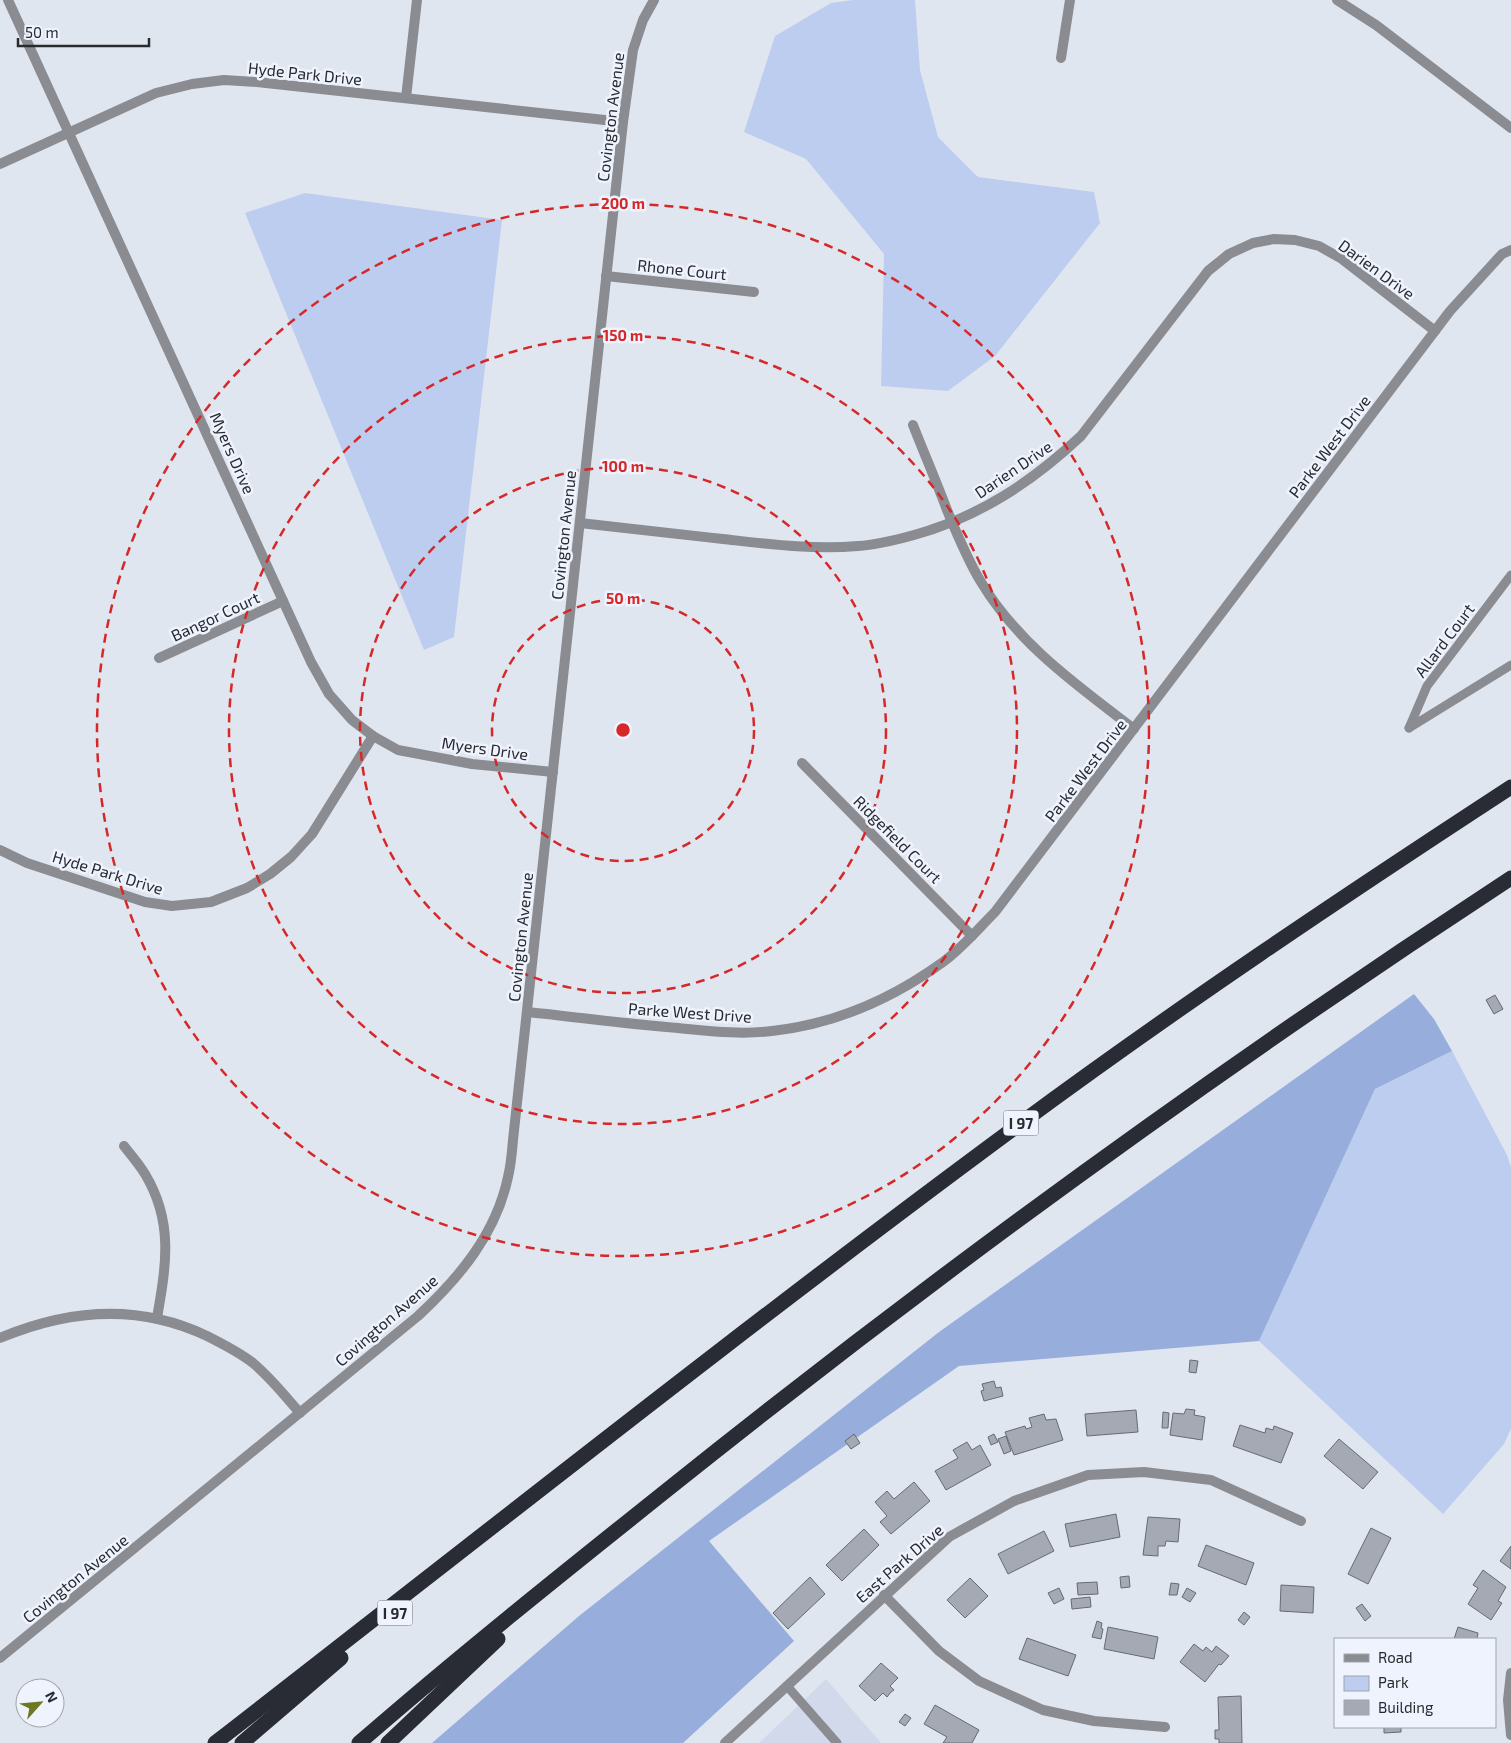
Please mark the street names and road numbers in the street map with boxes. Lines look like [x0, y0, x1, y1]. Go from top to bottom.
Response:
street label: Covington Avenue [593, 51, 627, 183]
street label: Hyde Park Drive [247, 58, 363, 88]
street label: Darien Drive [1335, 235, 1419, 303]
street label: Rhone Court [636, 255, 728, 283]
street label: Parke West Drive [1284, 391, 1374, 501]
street label: Myers Drive [207, 409, 259, 497]
street label: Darien Drive [971, 436, 1055, 502]
street label: Covington Avenue [547, 469, 579, 601]
street label: Bangor Court [168, 587, 262, 645]
street label: Allard Court [1410, 600, 1478, 680]
street label: Parke West Drive [1040, 715, 1130, 825]
street label: Myers Drive [441, 733, 529, 763]
street label: Ridgefield Court [850, 791, 946, 887]
street label: Hyde Park Drive [50, 846, 166, 898]
street label: Covington Avenue [504, 871, 536, 1003]
street label: Parke West Drive [628, 998, 752, 1026]
road number: I 97 [1004, 1110, 1038, 1136]
street label: Covington Avenue [331, 1270, 441, 1370]
street label: East Park Drive [851, 1520, 947, 1606]
street label: Covington Avenue [18, 1530, 132, 1626]
road number: I 97 [378, 1600, 412, 1626]

